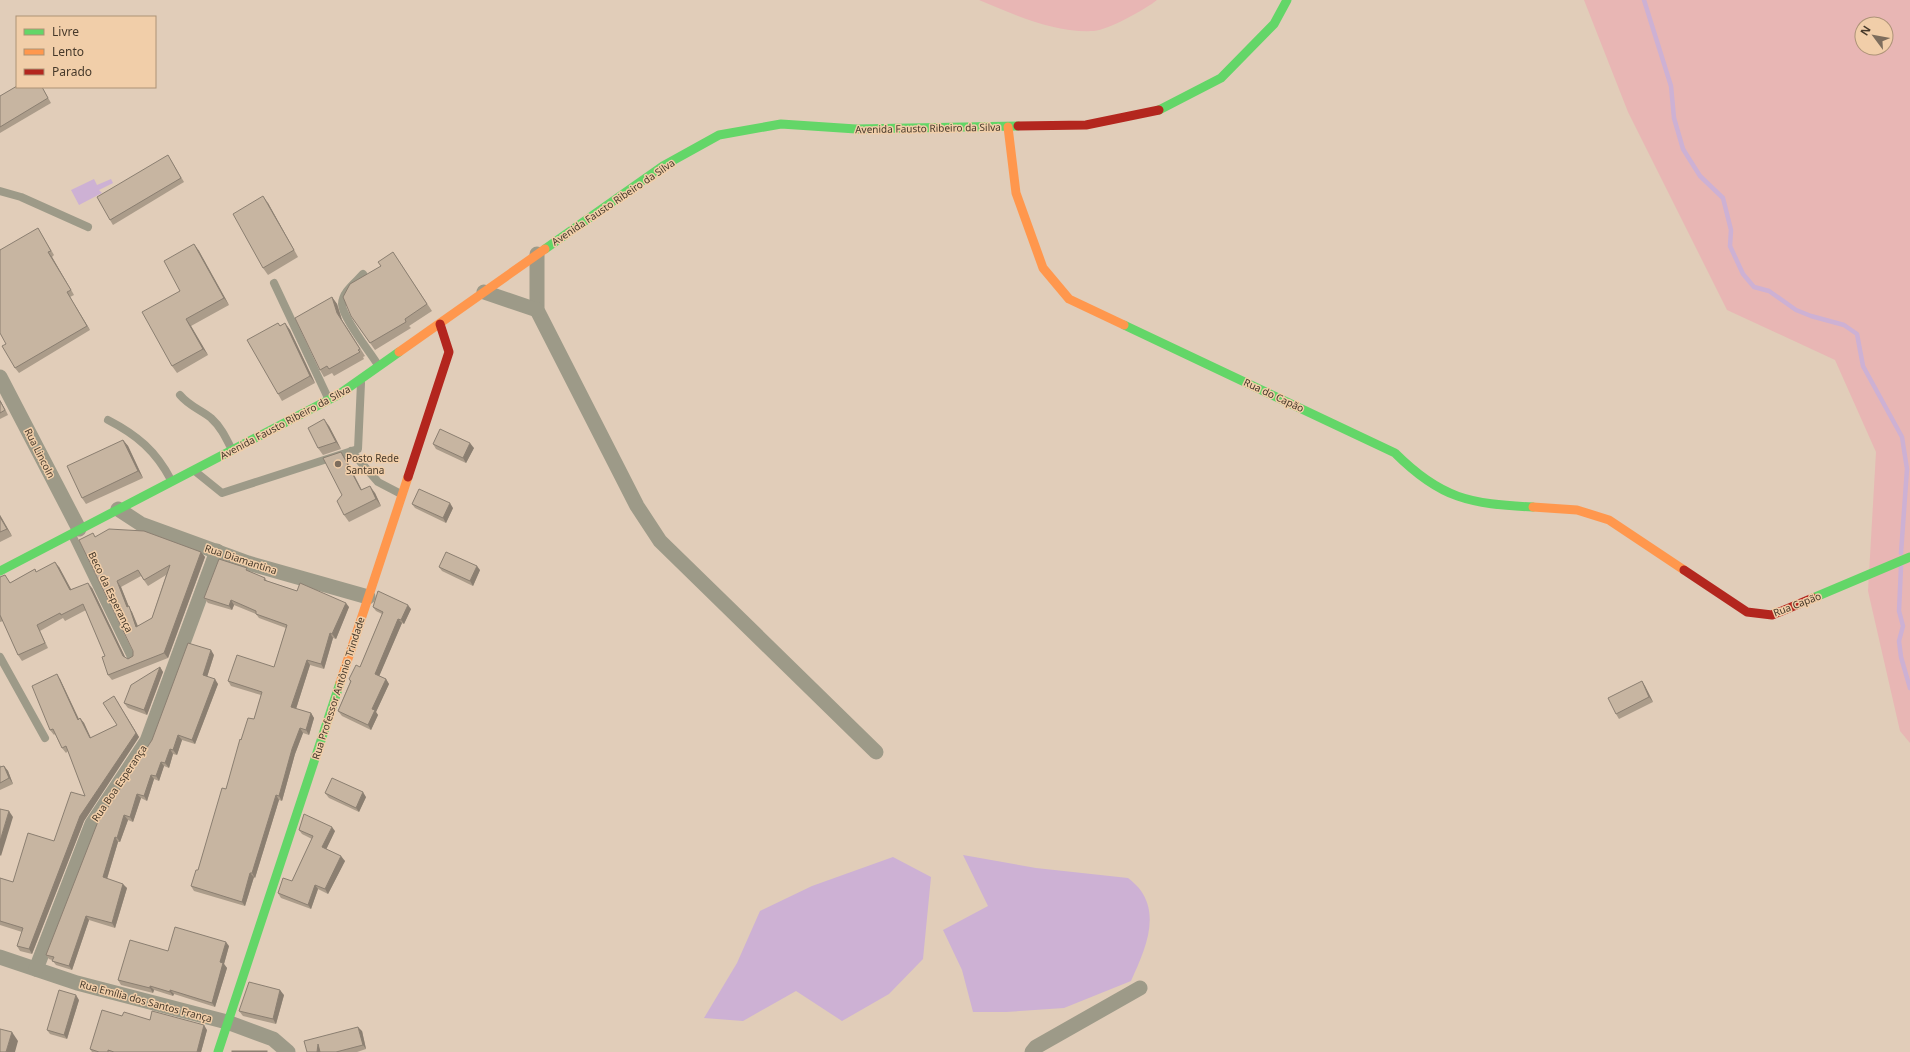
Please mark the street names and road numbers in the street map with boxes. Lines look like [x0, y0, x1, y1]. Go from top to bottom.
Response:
street label: Avenida Fausto Ribeiro da Silva [855, 120, 1001, 136]
street label: Avenida Fausto Ribeiro da Silva [549, 155, 677, 249]
street label: Rua do Capão [1242, 375, 1306, 415]
street label: Avenida Fausto Ribeiro da Silva [217, 382, 353, 462]
street label: Rua Lincoln [21, 426, 59, 480]
street label: Rua Diamantina [203, 541, 279, 577]
street label: Beco da Esperança [85, 549, 137, 635]
street label: Rua Capão [1771, 588, 1823, 620]
street label: Rua Professor Antônio Trindade [308, 615, 368, 761]
street label: Rua Boa Esperança [88, 742, 150, 824]
street label: Rua Emília dos Santos França [78, 977, 214, 1025]

